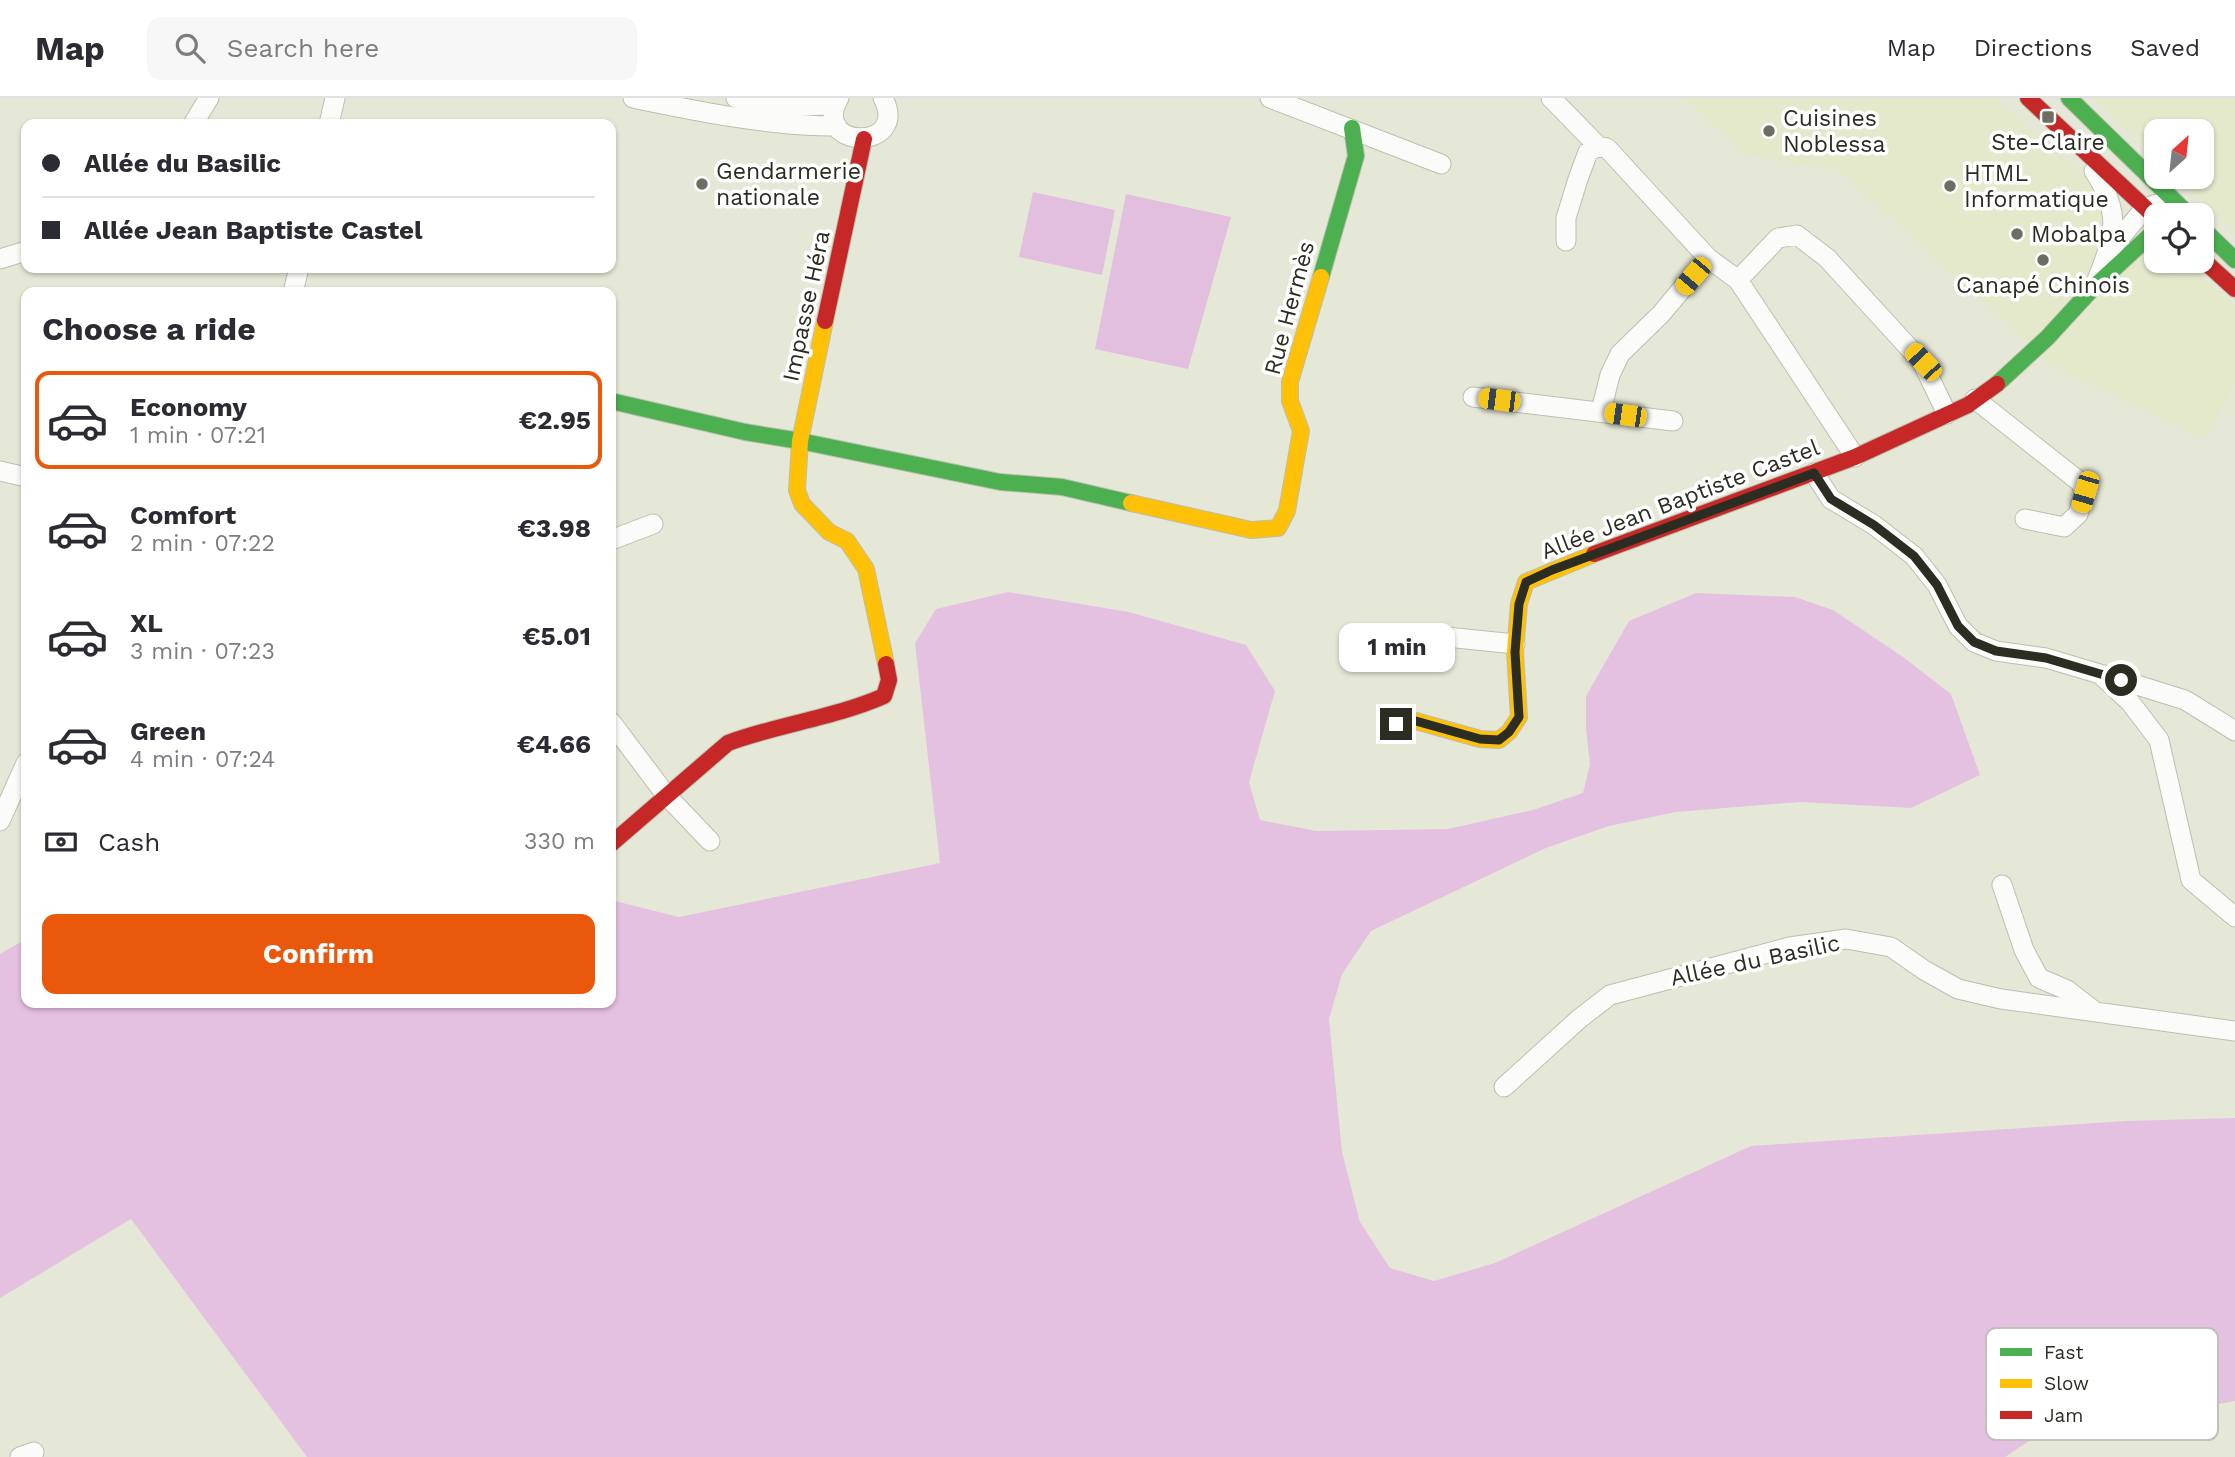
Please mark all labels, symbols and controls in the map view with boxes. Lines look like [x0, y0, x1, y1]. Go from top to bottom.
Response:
search box [147, 17, 637, 80]
text: Map [35, 29, 105, 68]
icon: search [171, 29, 209, 67]
text: Search here [227, 33, 379, 63]
text: Map [1887, 34, 1936, 62]
text: Directions [1974, 34, 2092, 62]
text: Saved [2130, 34, 2200, 62]
place label: Cuisines Noblessa [1783, 105, 1886, 158]
marker: Ste-Claire [2040, 109, 2056, 125]
north arrow [2144, 119, 2214, 189]
map controls [2144, 119, 2214, 273]
marker: Cuisines Noblessa [1761, 123, 1777, 139]
place label: Ste-Claire [1991, 129, 2105, 156]
text: Allée du Basilic [84, 148, 281, 178]
place label: Gendarmerie nationale [716, 158, 861, 211]
place label: HTML Informatique [1964, 160, 2109, 213]
marker: Gendarmerie nationale [694, 176, 710, 192]
marker: HTML Informatique [1942, 178, 1958, 194]
button: locate [2144, 203, 2214, 273]
text: Allée Jean Baptiste Castel [84, 215, 423, 245]
place label: Mobalpa [2031, 221, 2126, 248]
marker: Mobalpa [2009, 226, 2025, 242]
street label: Impasse Héra [777, 228, 836, 384]
street label: Rue Hermès [1259, 238, 1320, 378]
marker: Canapé Chinois [2035, 252, 2051, 268]
car [1672, 253, 1715, 299]
place label: Canapé Chinois [1956, 272, 2130, 299]
text: Choose a ride [42, 310, 256, 348]
car [1901, 339, 1946, 385]
car [1477, 387, 1522, 413]
icon: car [46, 389, 109, 452]
text: Economy [130, 392, 247, 422]
car [1603, 402, 1648, 428]
text: €2.95 [519, 405, 591, 435]
text: 1 min · 07:21 [130, 422, 266, 449]
street label: Allée Jean Baptiste Castel [1537, 434, 1823, 565]
car [2070, 469, 2101, 515]
icon: car [46, 497, 109, 560]
text: Comfort [130, 500, 236, 530]
text: €3.98 [517, 513, 591, 543]
text: 2 min · 07:22 [130, 530, 275, 557]
icon: car [46, 605, 109, 668]
text: XL [130, 608, 163, 638]
text: €5.01 [522, 621, 591, 651]
callout: 1 min [1338, 622, 1454, 672]
text: 1 min [1367, 634, 1427, 661]
text: 3 min · 07:23 [130, 638, 275, 665]
route start [2105, 664, 2137, 696]
route end [1380, 708, 1412, 740]
icon: car [46, 713, 109, 776]
text: Green [130, 716, 206, 746]
text: €4.66 [517, 729, 591, 759]
text: 4 min · 07:24 [130, 746, 275, 773]
icon: cash [42, 823, 80, 861]
text: Cash [98, 827, 160, 857]
text: 330 m [524, 828, 595, 855]
button: Confirm [42, 914, 595, 994]
street label: Allée du Basilic [1668, 929, 1842, 992]
legend [1986, 1328, 2218, 1440]
text: Fast [2044, 1341, 2083, 1364]
text: Slow [2044, 1372, 2089, 1395]
text: Jam [2044, 1404, 2083, 1427]

